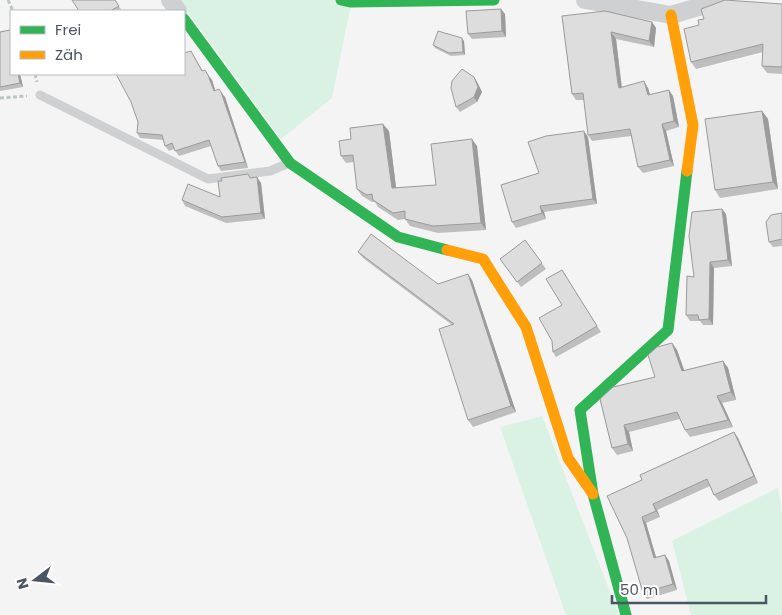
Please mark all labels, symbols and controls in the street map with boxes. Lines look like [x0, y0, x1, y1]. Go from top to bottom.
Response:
legend [10, 10, 185, 75]
text: Frei [55, 19, 81, 40]
text: Zäh [55, 44, 83, 65]
north arrow [10, 555, 60, 605]
scale bar [612, 572, 766, 604]
text: N [11, 576, 34, 591]
text: 50 m [620, 579, 658, 600]

